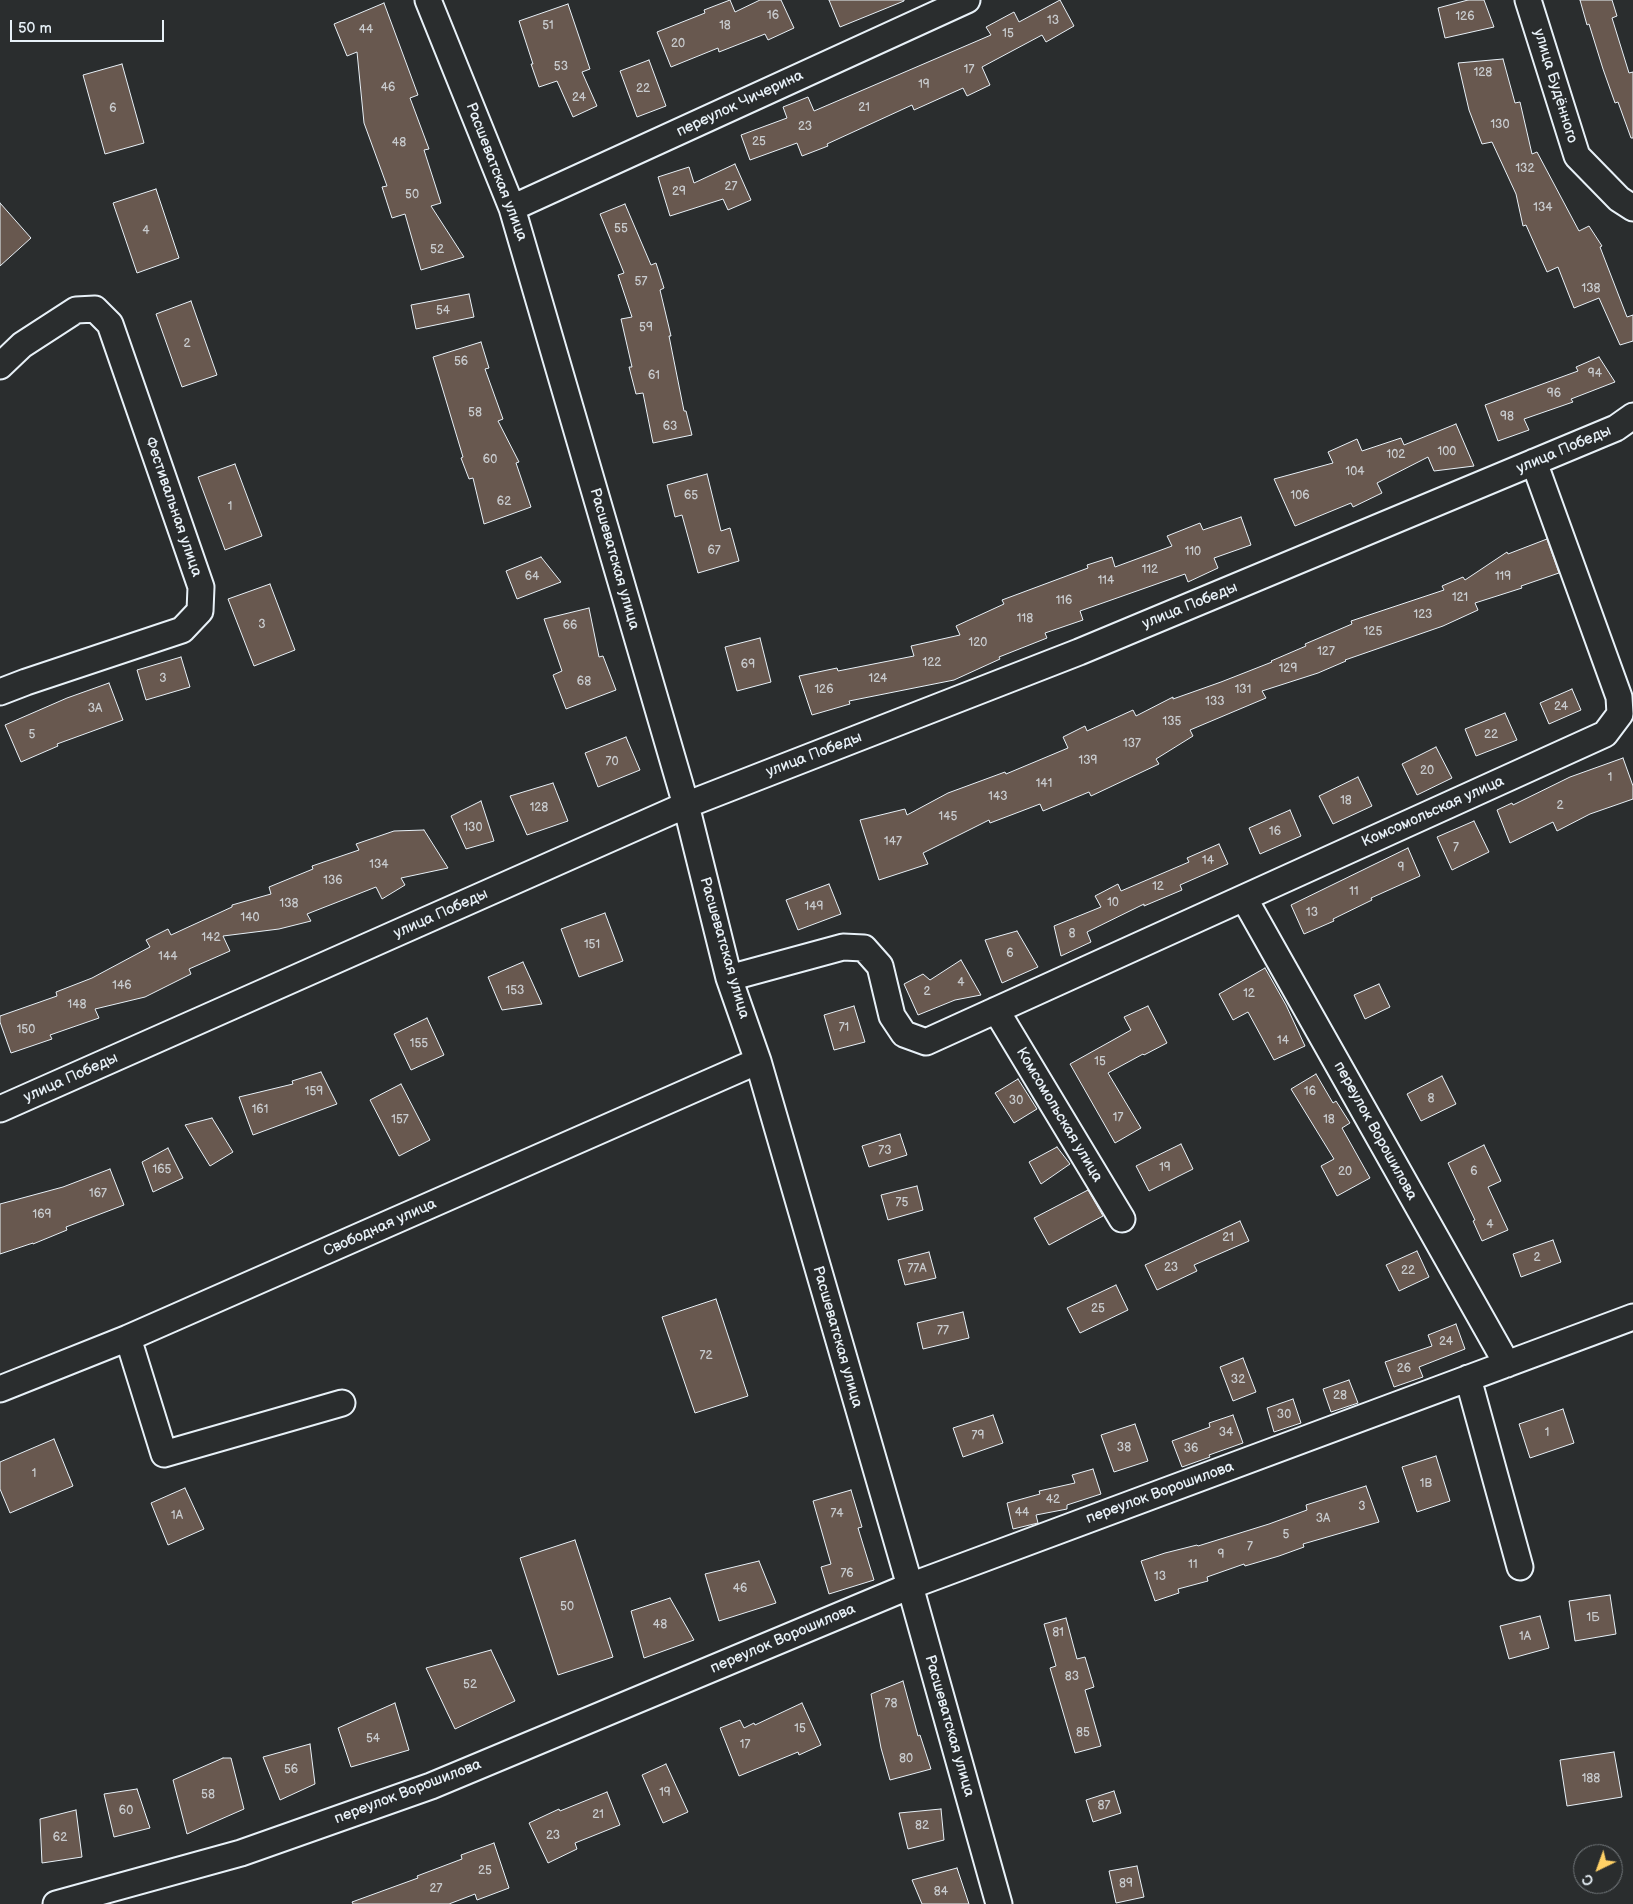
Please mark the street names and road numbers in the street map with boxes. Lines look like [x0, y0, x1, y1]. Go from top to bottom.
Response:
street label: улица Будённого [1529, 27, 1581, 145]
street label: переулок Чичерина [674, 67, 806, 141]
street label: Расшеватская улица [461, 100, 531, 244]
street label: улица Победы [1514, 422, 1614, 478]
street label: Фестивальная улица [141, 435, 205, 579]
street label: Расшеватская улица [585, 486, 643, 632]
street label: улица Победы [1140, 579, 1240, 633]
street label: улица Победы [764, 728, 864, 782]
street label: Комсомольская улица [1359, 772, 1507, 852]
street label: Расшеватская улица [695, 875, 753, 1021]
street label: улица Победы [391, 885, 491, 943]
street label: Комсомольская улица [1012, 1044, 1106, 1186]
street label: улица Победы [21, 1049, 121, 1107]
street label: переулок Ворошилова [1329, 1059, 1421, 1203]
street label: Свободная улица [321, 1195, 439, 1261]
street label: Расшеватская улица [808, 1264, 866, 1410]
street label: переулок Ворошилова [1084, 1458, 1236, 1528]
street label: переулок Ворошилова [708, 1600, 858, 1678]
street label: Расшеватская улица [920, 1653, 978, 1799]
street label: переулок Ворошилова [332, 1756, 484, 1828]

